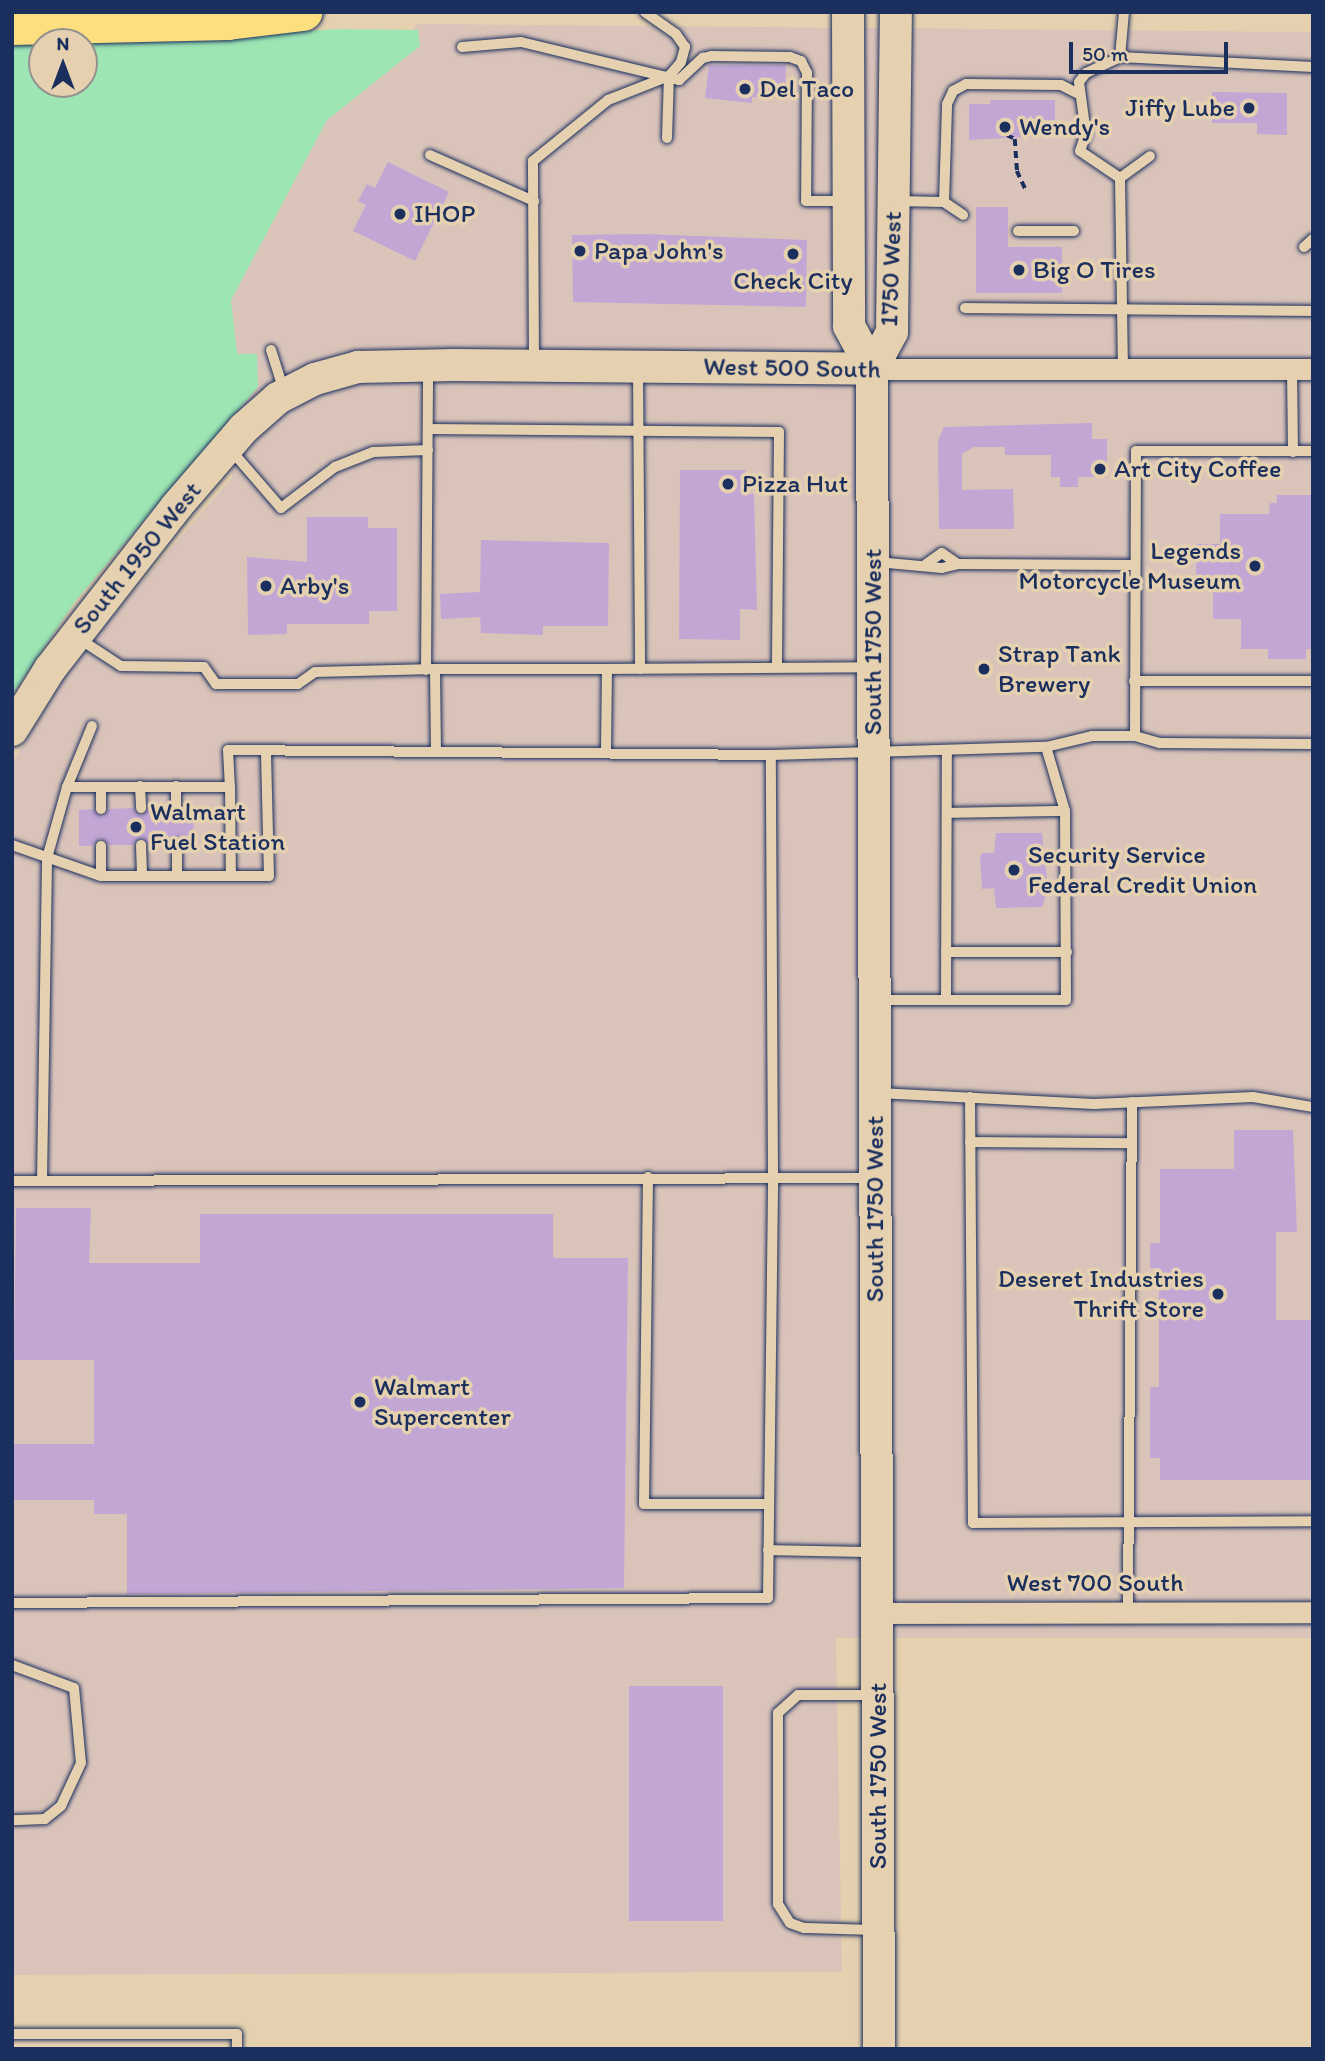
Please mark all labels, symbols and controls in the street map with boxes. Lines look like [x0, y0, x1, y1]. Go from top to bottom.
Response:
north arrow [28, 28, 98, 98]
scale bar [1073, 28, 1232, 72]
text: N [57, 32, 69, 55]
text: 50 m [1082, 41, 1128, 66]
place label: Del Taco [759, 73, 853, 105]
marker: Del Taco [737, 81, 753, 97]
place label: Jiffy Lube [1125, 92, 1235, 124]
marker: Jiffy Lube [1241, 100, 1257, 116]
place label: Wendy's [1019, 111, 1110, 143]
marker: Wendy's [997, 119, 1013, 135]
place label: IHOP [414, 198, 475, 230]
marker: IHOP [392, 206, 408, 222]
street label: 1750 West [873, 211, 909, 327]
place label: Papa John's [594, 235, 724, 267]
marker: Papa John's [572, 243, 588, 259]
marker: Check City [785, 246, 801, 262]
place label: Big O Tires [1033, 254, 1156, 286]
marker: Big O Tires [1011, 262, 1027, 278]
place label: Check City [733, 265, 853, 297]
street label: West 500 South [703, 351, 881, 385]
place label: Art City Coffee [1114, 453, 1282, 485]
marker: Art City Coffee [1092, 461, 1108, 477]
place label: Pizza Hut [742, 468, 848, 500]
street label: South 1950 West [66, 475, 208, 641]
marker: Pizza Hut [720, 476, 736, 492]
place label: Legends Motorcycle Museum [1019, 535, 1241, 596]
street label: South 1750 West [857, 549, 889, 735]
marker: Legends Motorcycle Museum [1247, 558, 1263, 574]
place label: Arby's [280, 570, 349, 602]
marker: Arby's [258, 578, 274, 594]
place label: Strap Tank Brewery [998, 638, 1119, 700]
marker: Strap Tank Brewery [976, 661, 992, 677]
place label: Walmart Fuel Station [150, 796, 285, 858]
marker: Walmart Fuel Station [128, 819, 144, 835]
place label: Security Service Federal Credit Union [1028, 839, 1257, 900]
marker: Security Service Federal Credit Union [1006, 862, 1022, 878]
street label: South 1750 West [859, 1116, 891, 1302]
place label: Deseret Industries Thrift Store [998, 1263, 1204, 1324]
marker: Deseret Industries Thrift Store [1210, 1286, 1226, 1302]
place label: Walmart Supercenter [374, 1371, 511, 1432]
marker: Walmart Supercenter [352, 1394, 368, 1410]
street label: West 700 South [1007, 1567, 1183, 1599]
street label: South 1750 West [862, 1683, 894, 1869]

